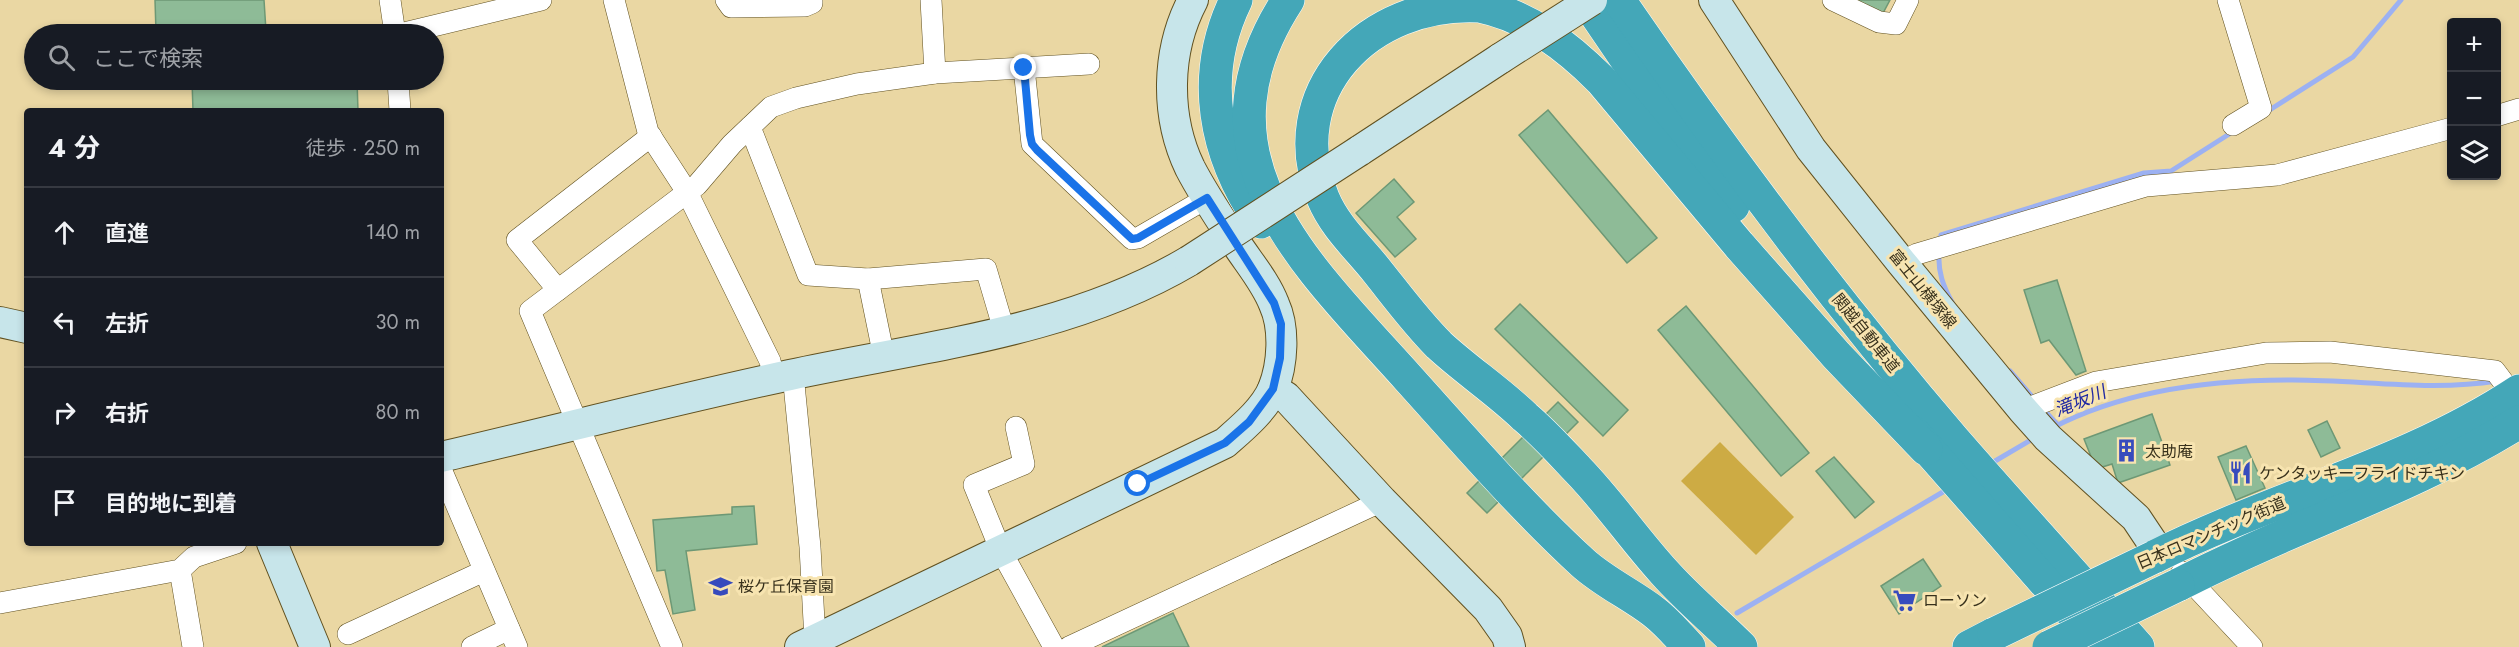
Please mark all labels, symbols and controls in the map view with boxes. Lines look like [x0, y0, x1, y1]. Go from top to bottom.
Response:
map controls [2447, 18, 2501, 180]
button: + [2447, 18, 2501, 72]
search box [24, 24, 444, 90]
icon: search [45, 41, 78, 74]
text: ここで検索 [93, 42, 203, 74]
route end [1010, 54, 1036, 80]
button: − [2447, 72, 2501, 126]
button: layers [2447, 126, 2501, 180]
text: 4 分 [48, 129, 100, 167]
text: 徒歩 · 250 m [306, 134, 420, 163]
icon: ahead [48, 216, 81, 249]
text: 直進 [105, 217, 149, 249]
text: 140 m [366, 218, 420, 247]
street label: 富士山横塚線 [1884, 244, 1962, 334]
street label: 関越自動車道 [1827, 288, 1905, 378]
icon: left [48, 306, 81, 339]
text: 左折 [105, 307, 149, 339]
text: 30 m [375, 308, 420, 337]
water label: 滝坂川 [2050, 378, 2112, 423]
icon: right [48, 396, 81, 429]
text: 右折 [105, 397, 149, 429]
text: 80 m [375, 398, 420, 427]
building icon: 太助庵 [2114, 438, 2140, 464]
place label: 太助庵 [2145, 440, 2193, 463]
restaurant icon: ケンタッキーフライドチキン [2228, 460, 2254, 486]
place label: ケンタッキーフライドチキン [2259, 462, 2465, 485]
route start [1124, 470, 1150, 496]
icon: arrive [48, 486, 81, 519]
text: 目的地に到着 [105, 487, 237, 519]
street label: 日本ロマンチック街道 [2133, 491, 2289, 575]
school or university icon: 桜ケ丘保育園 [707, 573, 733, 599]
place label: 桜ケ丘保育園 [738, 575, 834, 598]
supermarket icon: ローソン [1892, 587, 1918, 613]
place label: ローソン [1923, 589, 1987, 612]

